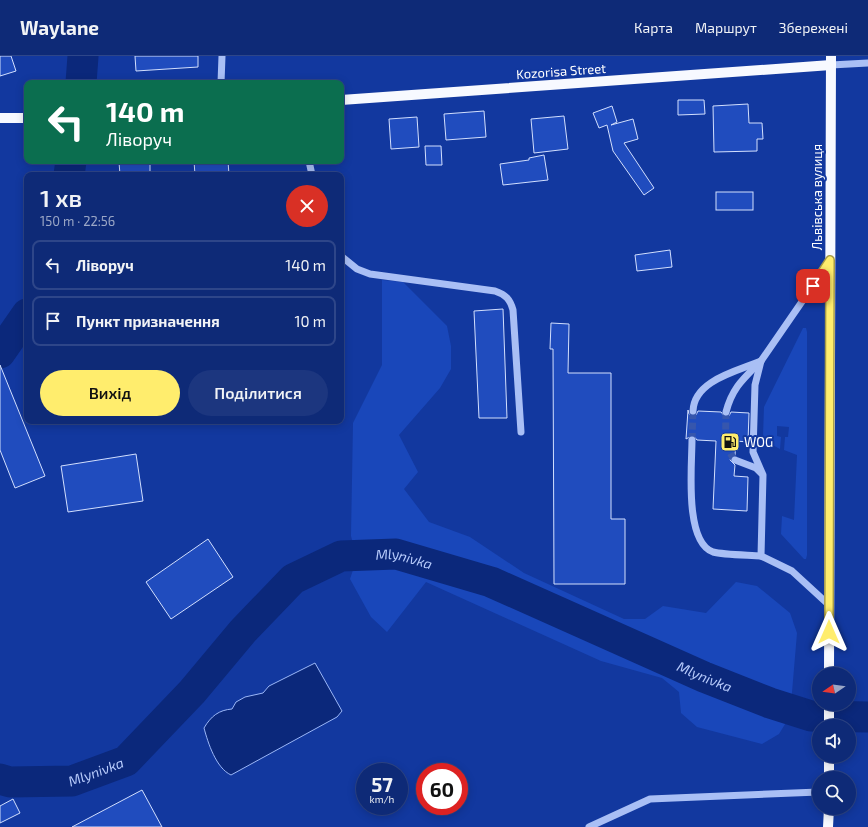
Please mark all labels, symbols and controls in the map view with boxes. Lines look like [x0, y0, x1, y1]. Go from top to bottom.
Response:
text: Waylane [20, 16, 99, 39]
text: Карта [634, 19, 673, 36]
text: Маршрут [695, 19, 757, 36]
text: Збережені [779, 19, 848, 36]
street label: Kozorisa Street [516, 60, 607, 82]
text: 140 m [106, 94, 184, 128]
icon: left [40, 96, 92, 148]
text: Ліворуч [106, 128, 172, 150]
street label: Львівська вулиця [809, 144, 825, 250]
text: 1 хв [40, 183, 82, 212]
button: close [286, 185, 328, 227]
text: 150 m · 22:56 [40, 213, 115, 229]
icon: left [42, 254, 64, 276]
text: Ліворуч [76, 256, 134, 274]
text: 140 m [285, 256, 326, 274]
pin [796, 269, 830, 303]
icon: arrive [802, 275, 824, 297]
icon: arrive [42, 310, 64, 332]
text: Пункт призначення [76, 312, 220, 330]
text: 10 m [294, 312, 326, 330]
button: Вихід [40, 370, 180, 416]
button: Поділитися [188, 370, 328, 416]
fuel station icon: WOG [719, 431, 741, 453]
place label: WOG [744, 434, 773, 450]
water label: Mlynivka [375, 545, 435, 572]
position arrow [808, 611, 850, 653]
water label: Mlynivka [675, 657, 735, 695]
north arrow [812, 667, 856, 711]
map controls [812, 667, 856, 815]
button: sound [812, 719, 856, 763]
water label: Mlynivka [66, 754, 126, 790]
speed limit sign: 60 [416, 763, 468, 815]
button: search [812, 771, 856, 815]
text: 57 [371, 772, 393, 796]
text: km/h [370, 793, 394, 805]

